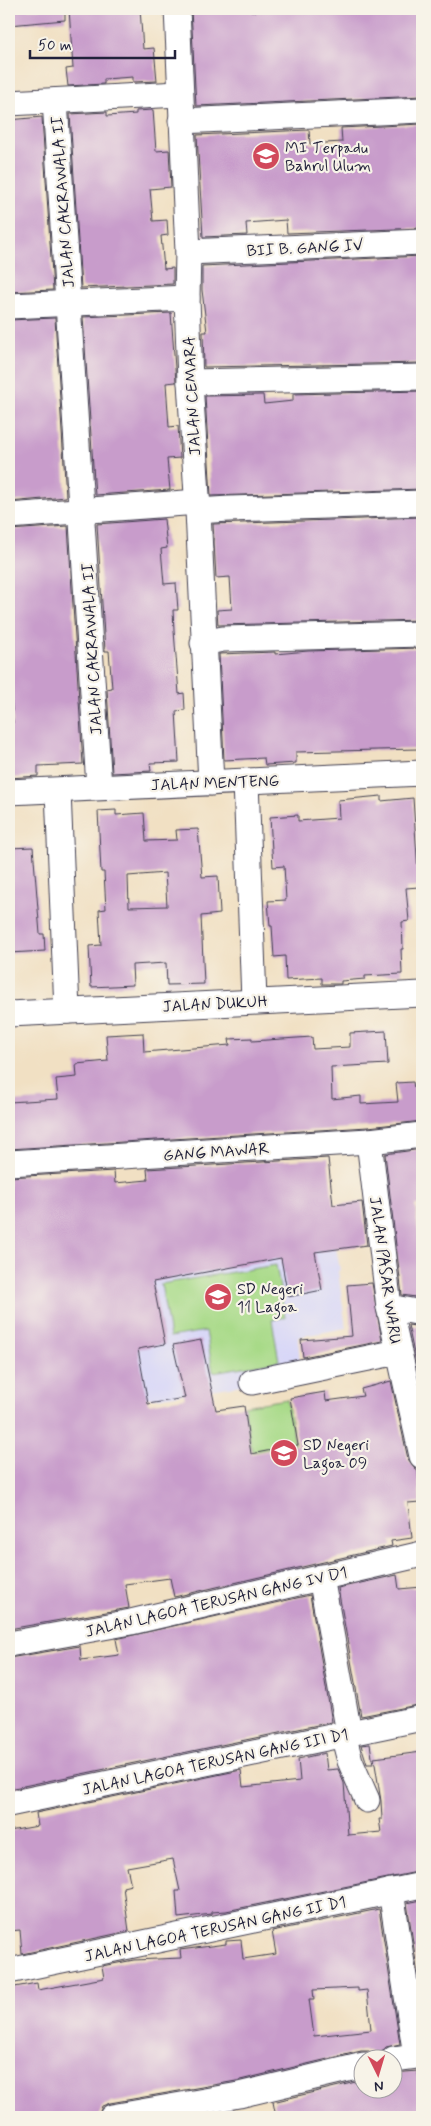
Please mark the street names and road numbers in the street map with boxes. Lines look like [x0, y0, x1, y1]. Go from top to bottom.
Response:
street label: JALAN CAKRAWALA II [47, 115, 80, 289]
street label: BII B. GANG IV [246, 235, 364, 262]
street label: JALAN CEMARA [179, 335, 206, 456]
street label: JALAN CAKRAWALA II [78, 562, 107, 735]
street label: JALAN MENTENG [151, 771, 280, 796]
street label: JALAN DUKUH [162, 991, 269, 1018]
street label: GANG MAWAR [162, 1138, 270, 1167]
street label: JALAN PASAR WARU [364, 1195, 405, 1345]
street label: JALAN LAGOA TERUSAN GANG IV D1 [83, 1562, 349, 1643]
street label: JALAN LAGOA TERUSAN GANG III D1 [80, 1724, 350, 1801]
street label: JALAN LAGOA TERUSAN GANG II D1 [83, 1891, 348, 1967]

